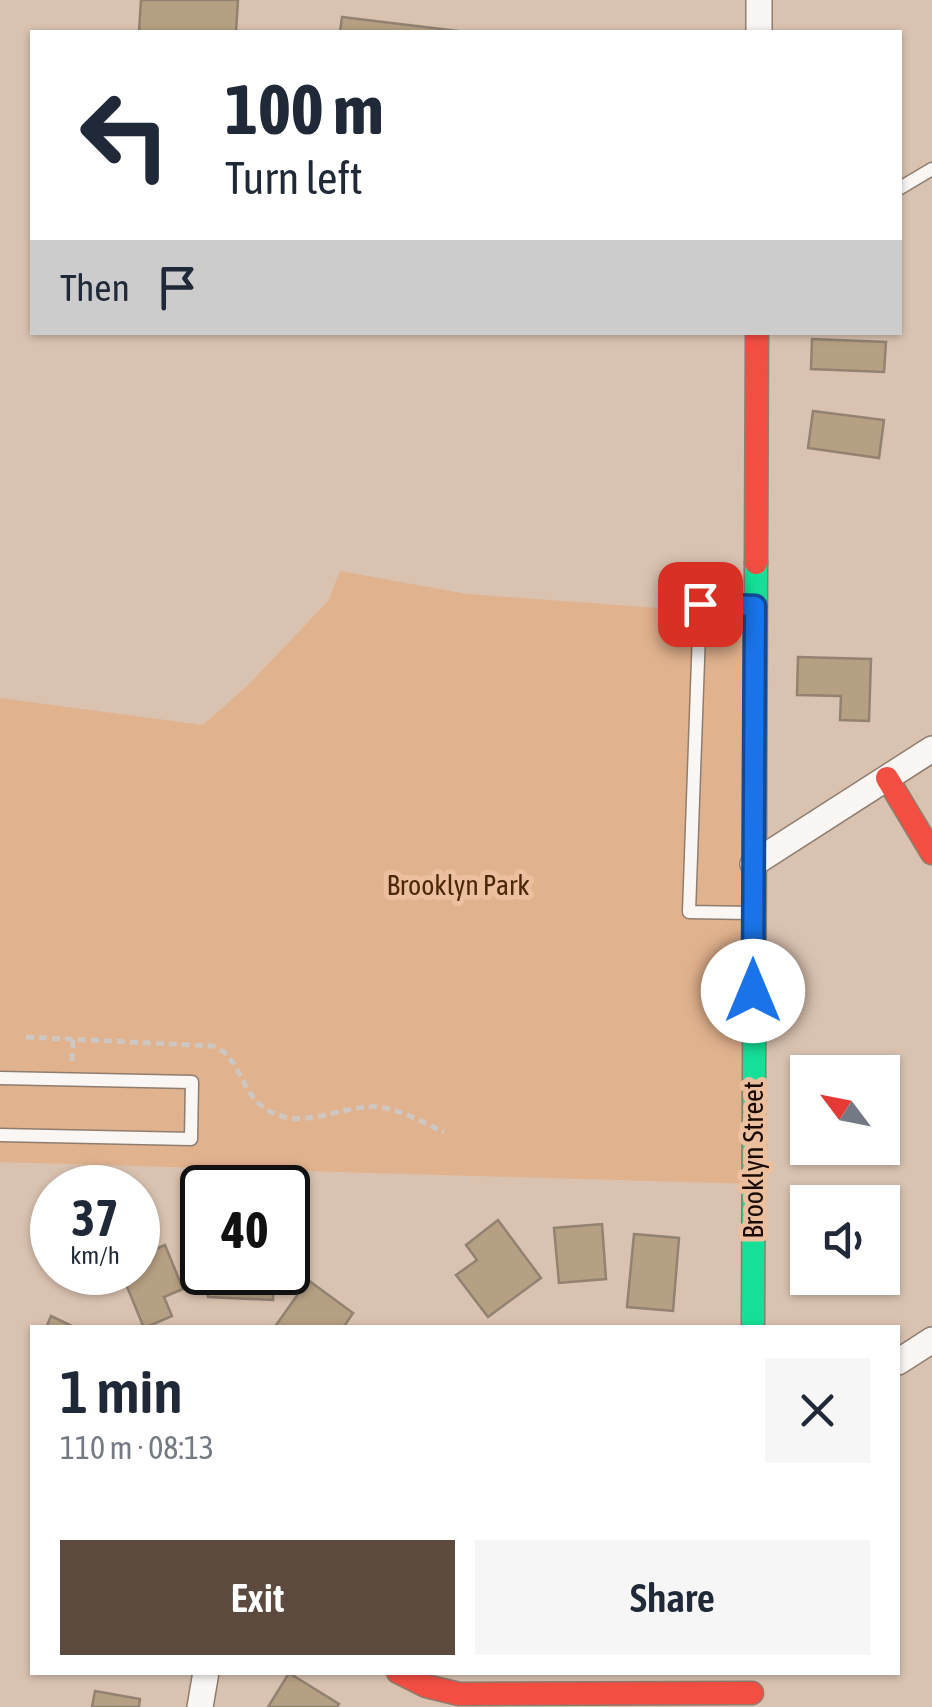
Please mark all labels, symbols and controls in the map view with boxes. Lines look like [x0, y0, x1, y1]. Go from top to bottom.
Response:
text: 100 m [225, 69, 384, 149]
icon: left [60, 70, 190, 200]
text: Turn left [225, 152, 363, 204]
icon: arrive [150, 260, 205, 315]
text: Then [60, 266, 130, 309]
pin [658, 562, 743, 647]
icon: arrive [673, 577, 728, 632]
park label: Brooklyn Park [386, 869, 530, 901]
position arrow [701, 939, 805, 1043]
north arrow [790, 1055, 900, 1165]
map controls [790, 1055, 900, 1295]
street label: Brooklyn Street [737, 1081, 769, 1239]
speed limit sign: 40 [180, 1165, 310, 1295]
button: sound [790, 1185, 900, 1295]
text: 37 [71, 1189, 118, 1247]
text: km/h [70, 1241, 120, 1269]
text: 1 min [60, 1357, 183, 1426]
button: close [765, 1358, 870, 1463]
text: 110 m · 08:13 [60, 1429, 214, 1466]
button: Exit [60, 1540, 455, 1655]
button: Share [475, 1540, 870, 1655]

